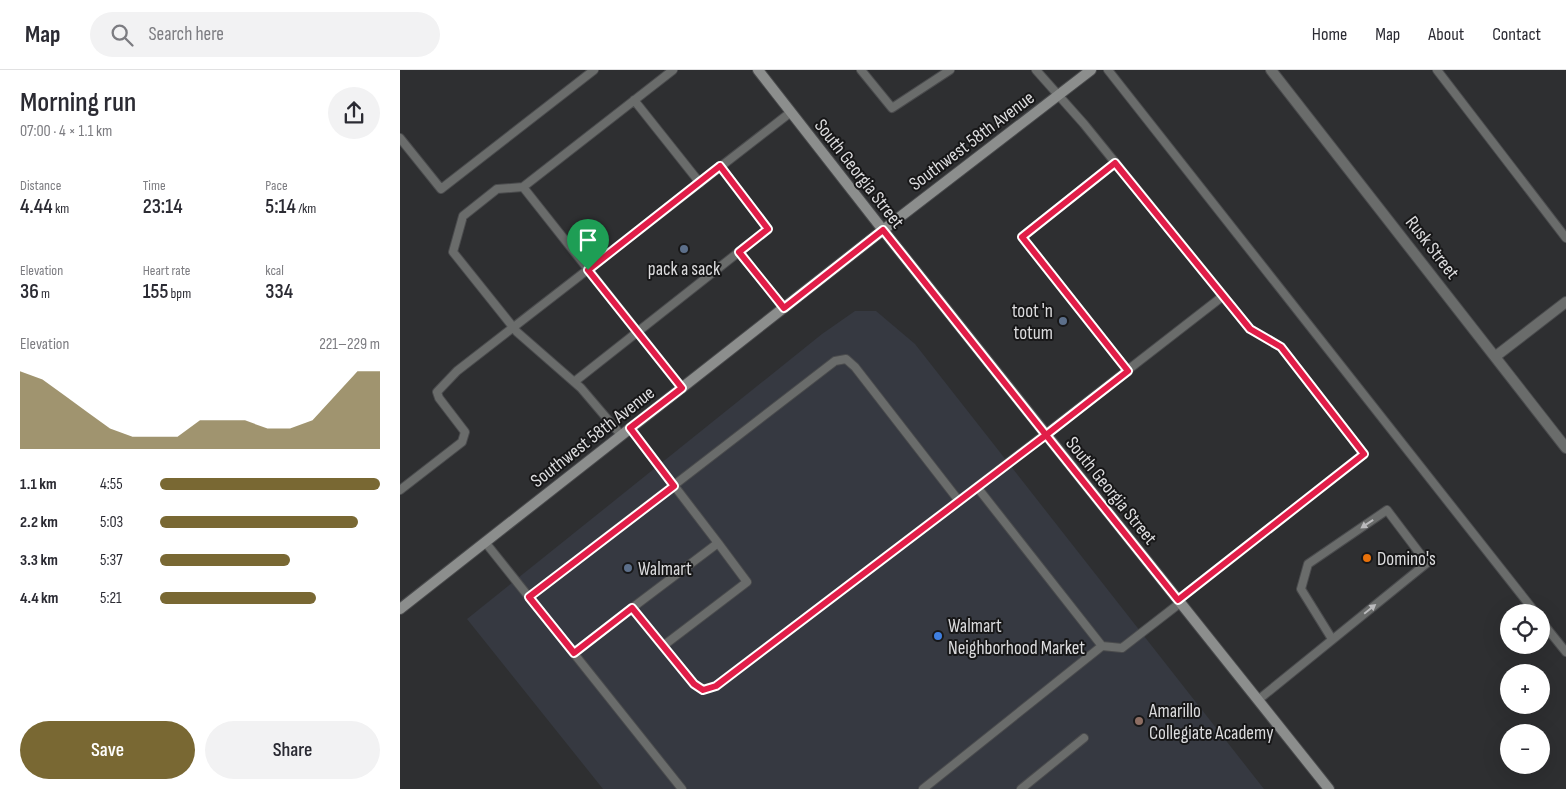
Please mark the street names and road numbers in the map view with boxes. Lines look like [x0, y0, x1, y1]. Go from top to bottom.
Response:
street label: Southwest 58th Avenue [905, 87, 1039, 196]
street label: South Georgia Street [809, 115, 909, 233]
street label: Rusk Street [1400, 212, 1464, 284]
street label: Southwest 58th Avenue [526, 382, 660, 493]
street label: South Georgia Street [1060, 432, 1162, 550]

